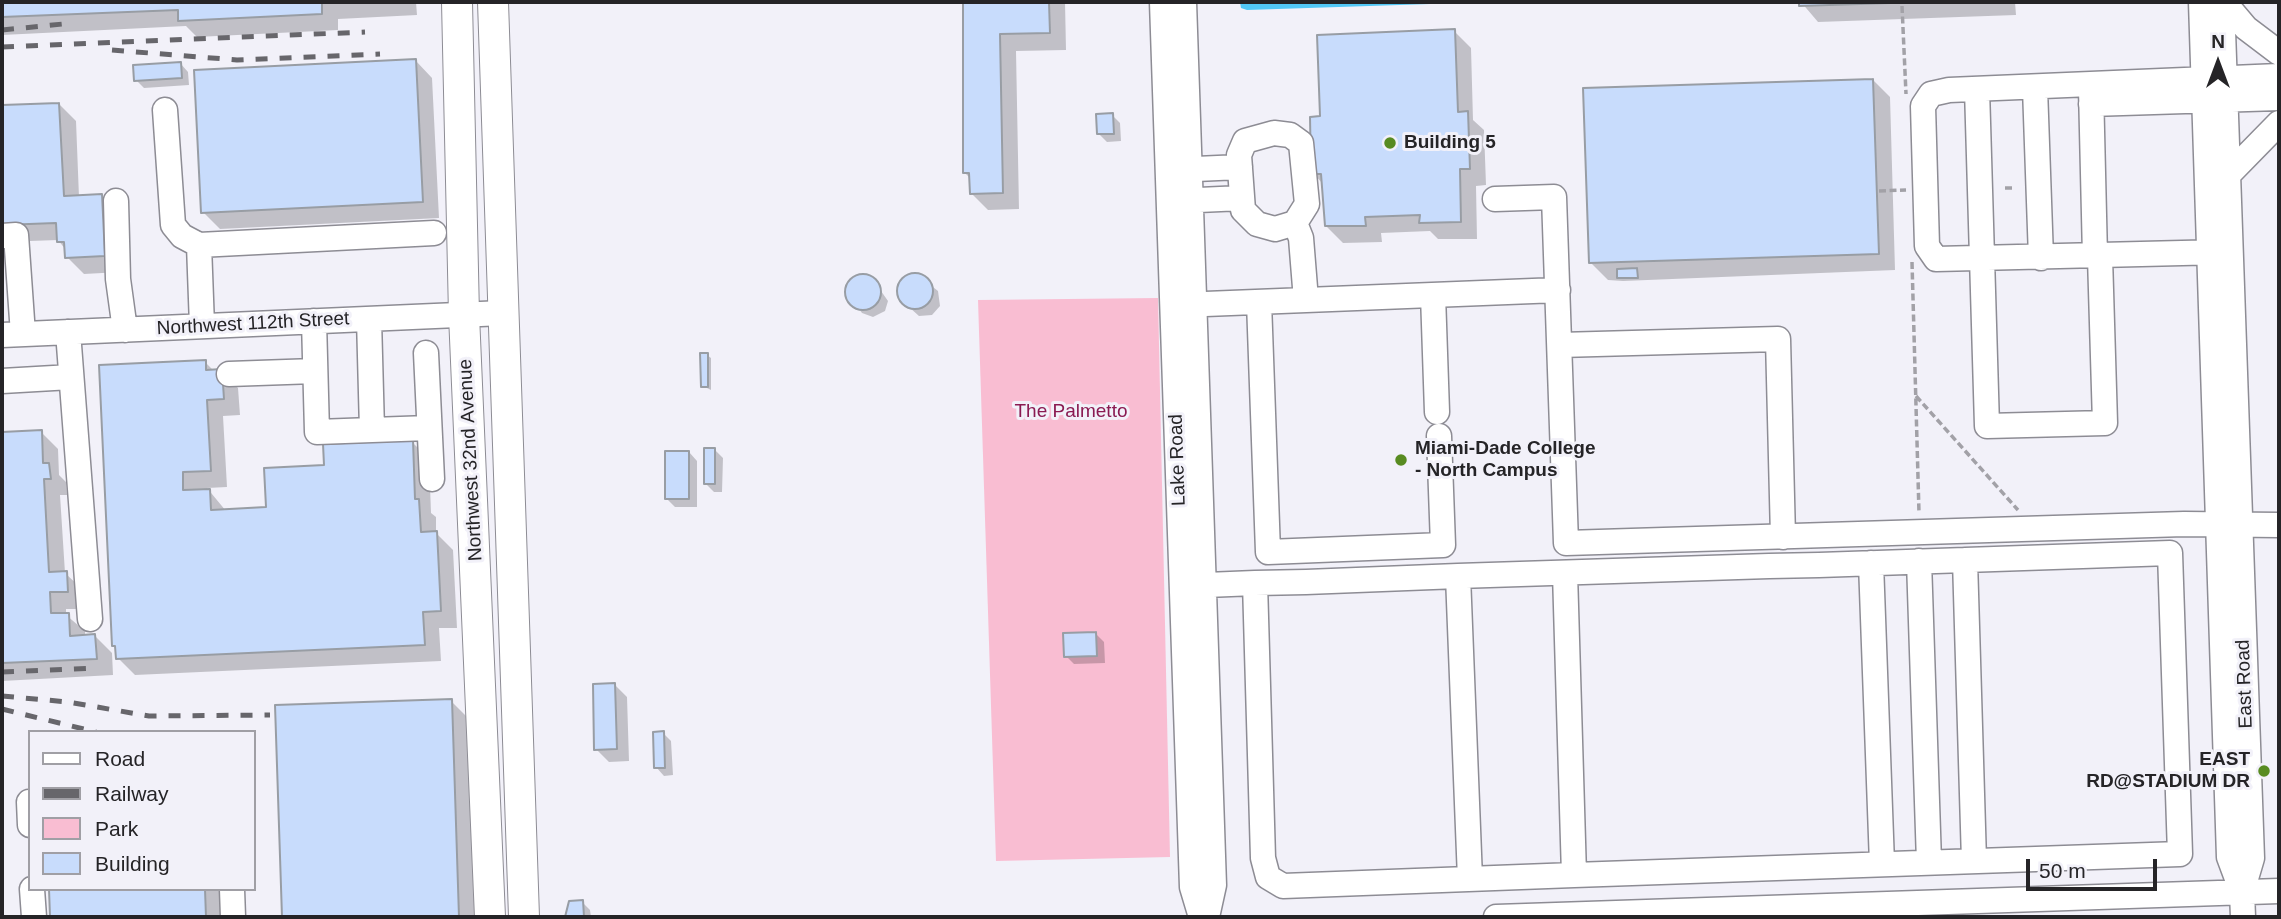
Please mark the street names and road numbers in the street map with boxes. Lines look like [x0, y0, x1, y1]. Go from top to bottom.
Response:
street label: Northwest 112th Street [156, 308, 350, 340]
street label: Northwest 32nd Avenue [454, 358, 488, 562]
street label: Lake Road [1165, 414, 1191, 506]
street label: East Road [2232, 639, 2258, 729]

